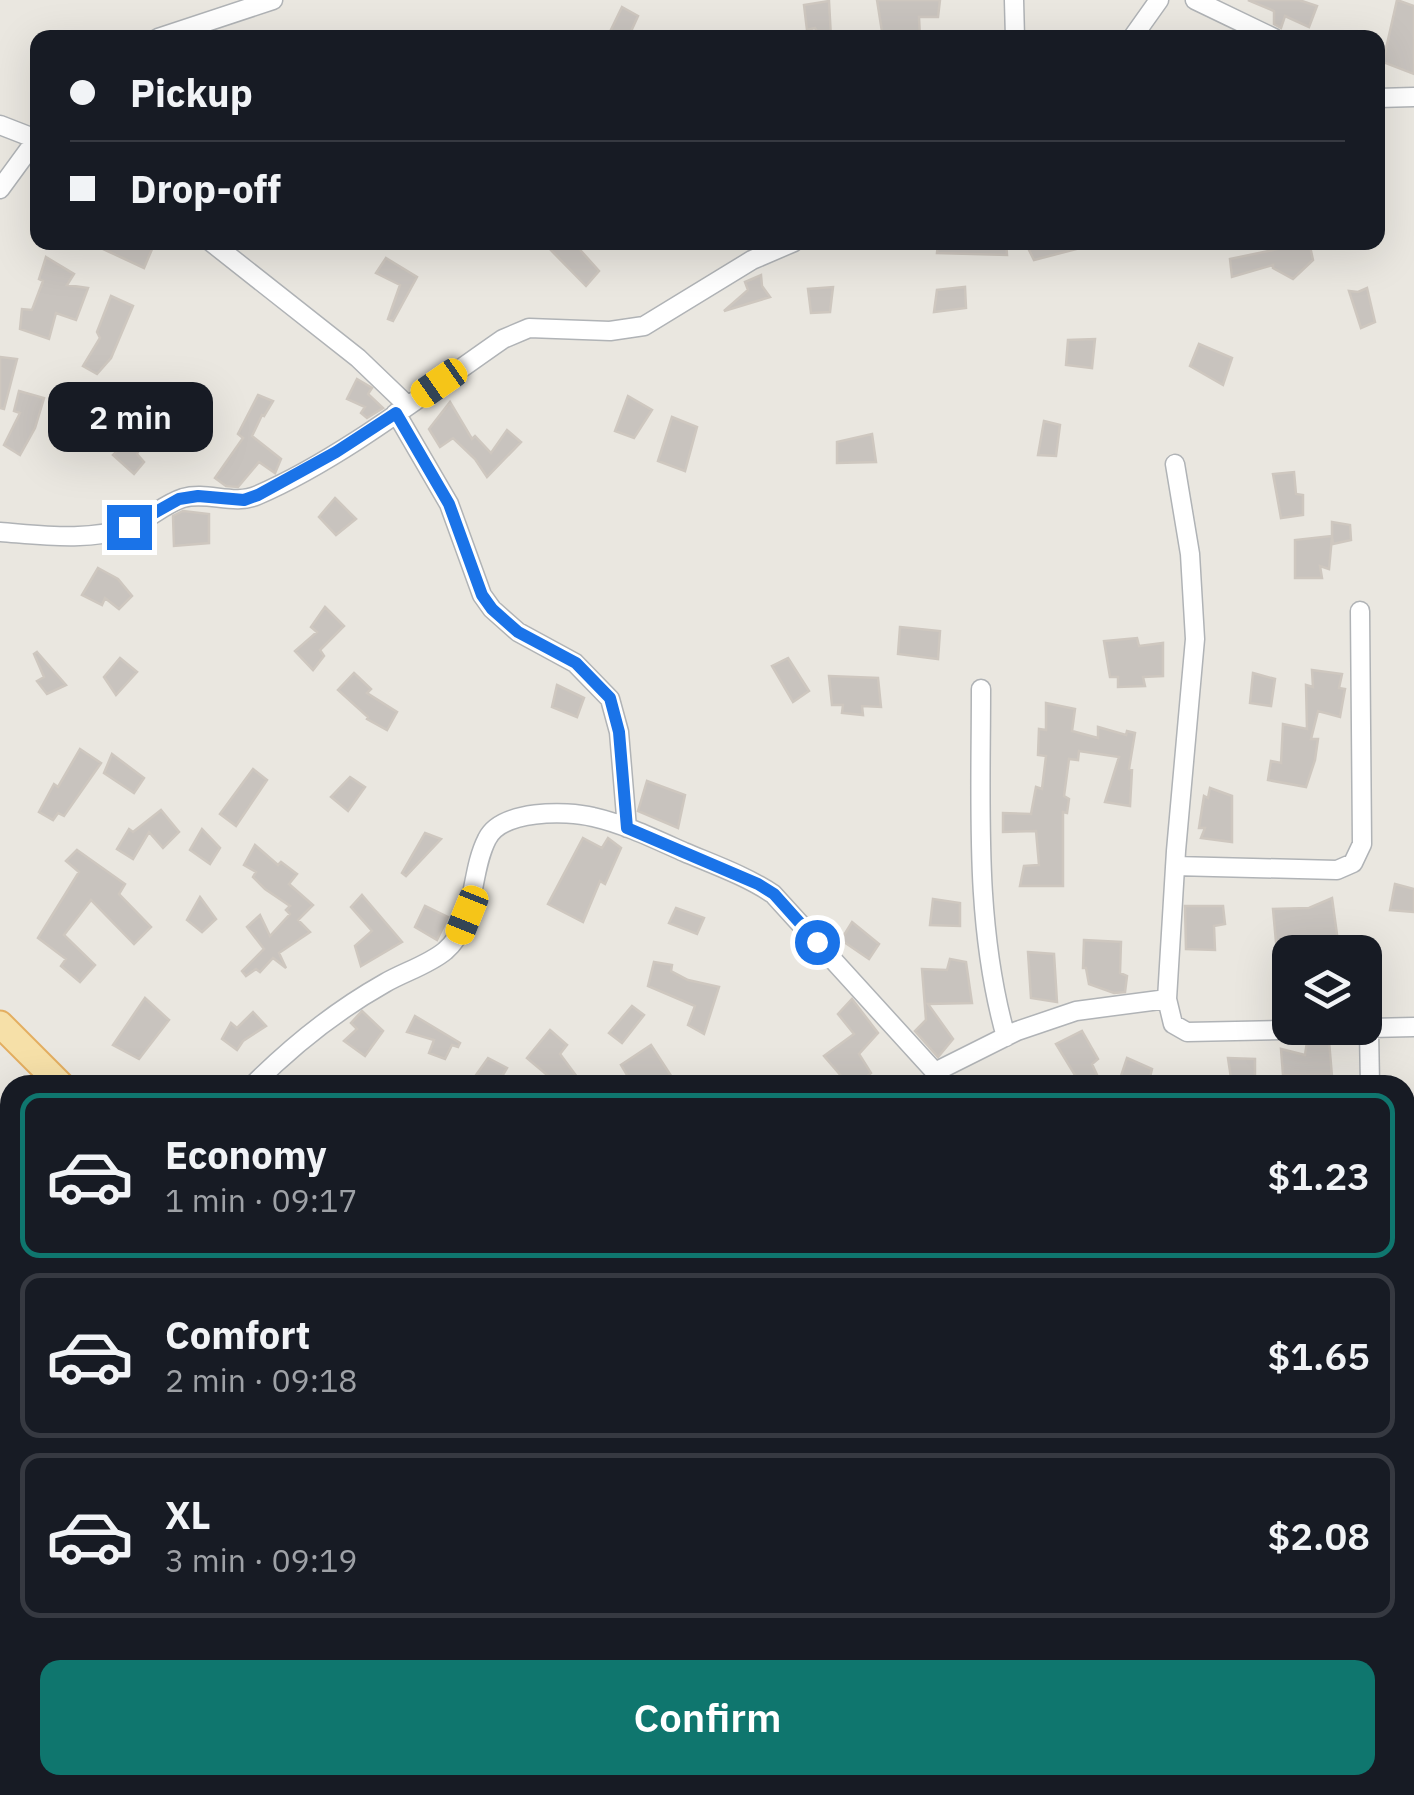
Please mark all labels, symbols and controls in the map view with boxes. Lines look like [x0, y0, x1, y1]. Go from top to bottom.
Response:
text: Pickup [130, 68, 253, 117]
text: Drop-off [130, 164, 281, 213]
car [406, 354, 472, 412]
callout: 2 min [46, 382, 212, 452]
text: 2 min [89, 396, 172, 438]
route end [107, 505, 152, 550]
car [442, 882, 492, 948]
route start [795, 920, 840, 965]
map controls [1272, 935, 1382, 1045]
button: layers [1272, 935, 1382, 1045]
text: Economy [165, 1130, 327, 1179]
icon: car [45, 1131, 135, 1221]
text: $1.23 [1267, 1151, 1370, 1200]
text: 1 min · 09:17 [165, 1179, 358, 1221]
text: Comfort [165, 1310, 310, 1359]
icon: car [45, 1311, 135, 1401]
text: $1.65 [1267, 1331, 1370, 1380]
text: 2 min · 09:18 [165, 1359, 358, 1401]
text: XL [165, 1490, 211, 1539]
icon: car [45, 1491, 135, 1581]
text: $2.08 [1267, 1511, 1370, 1560]
text: 3 min · 09:19 [165, 1539, 358, 1581]
button: Confirm [40, 1660, 1375, 1775]

